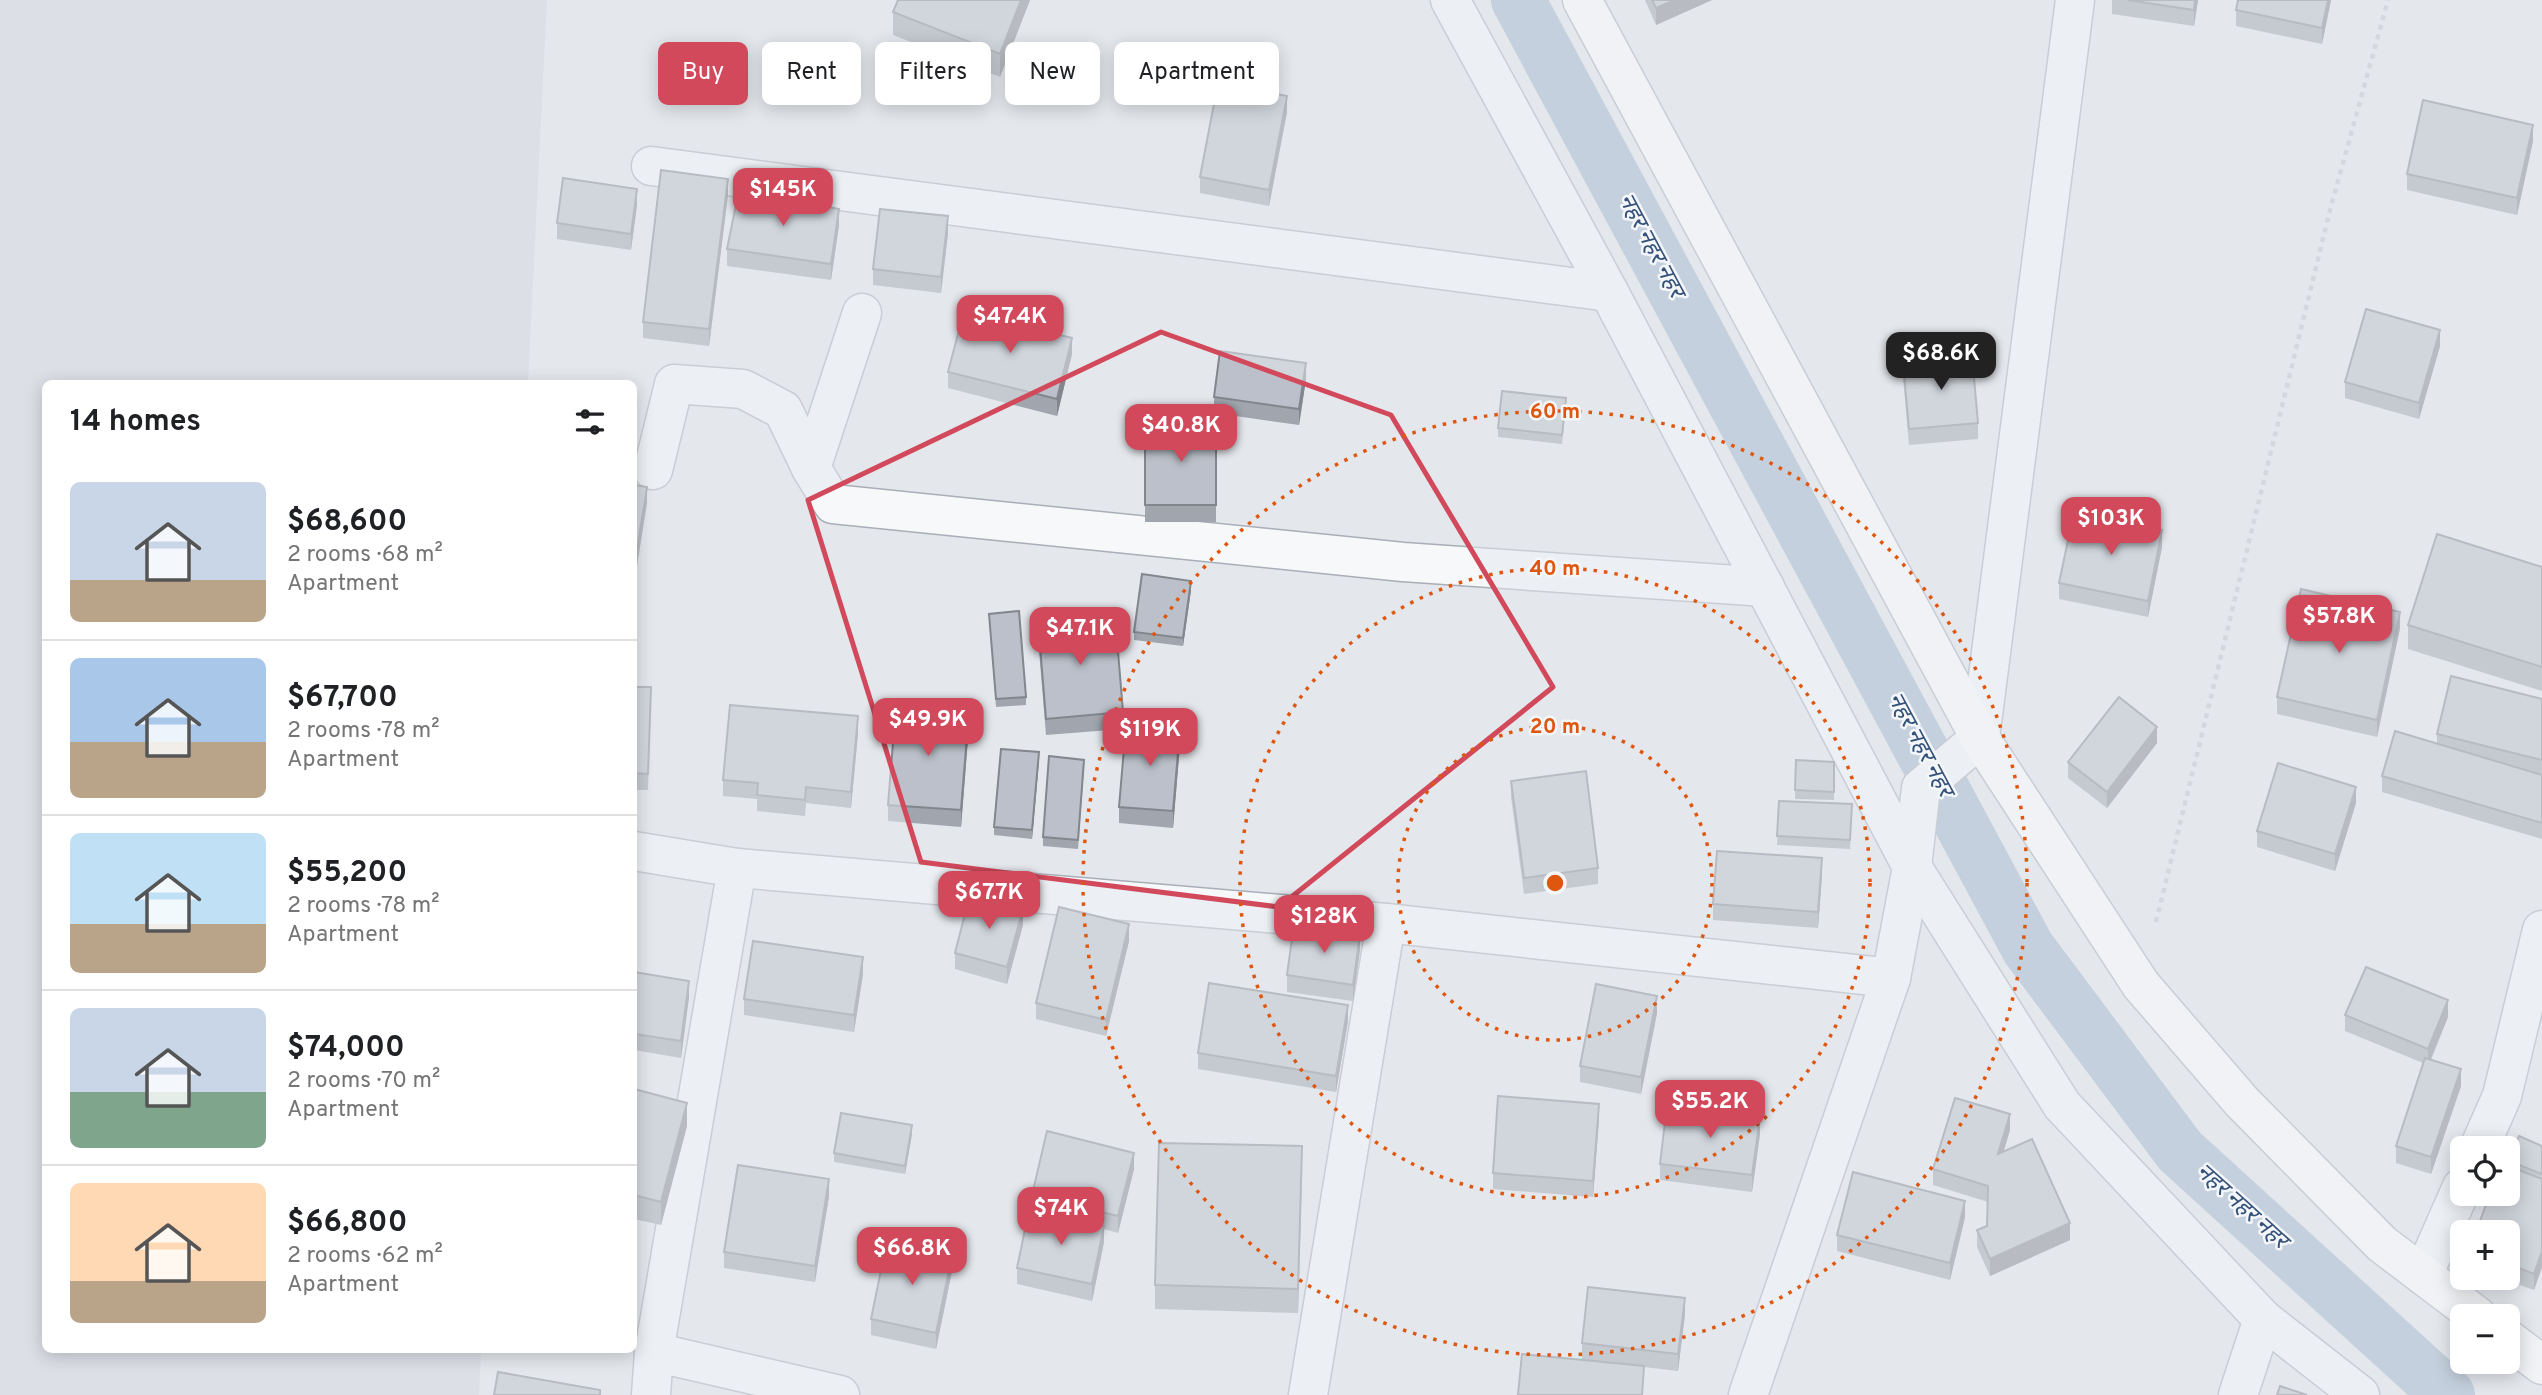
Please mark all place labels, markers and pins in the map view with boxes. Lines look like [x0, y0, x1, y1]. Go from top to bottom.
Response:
pin: $145K [734, 168, 832, 228]
pin: $47.4K [953, 296, 1067, 355]
pin: $68.6K [1884, 332, 1998, 392]
pin: $40.8K [1124, 405, 1238, 464]
pin: $103K [2062, 498, 2160, 557]
pin: $57.8K [2282, 596, 2396, 655]
pin: $47.1K [1023, 608, 1137, 667]
pin: $49.9K [871, 698, 985, 758]
pin: $119K [1101, 708, 1199, 768]
centre of rings [1543, 871, 1567, 895]
pin: $67.7K [932, 872, 1046, 931]
pin: $128K [1275, 895, 1373, 955]
pin: $55.2K [1653, 1080, 1767, 1140]
pin: $74K [1020, 1188, 1102, 1247]
pin: $66.8K [855, 1228, 969, 1287]

